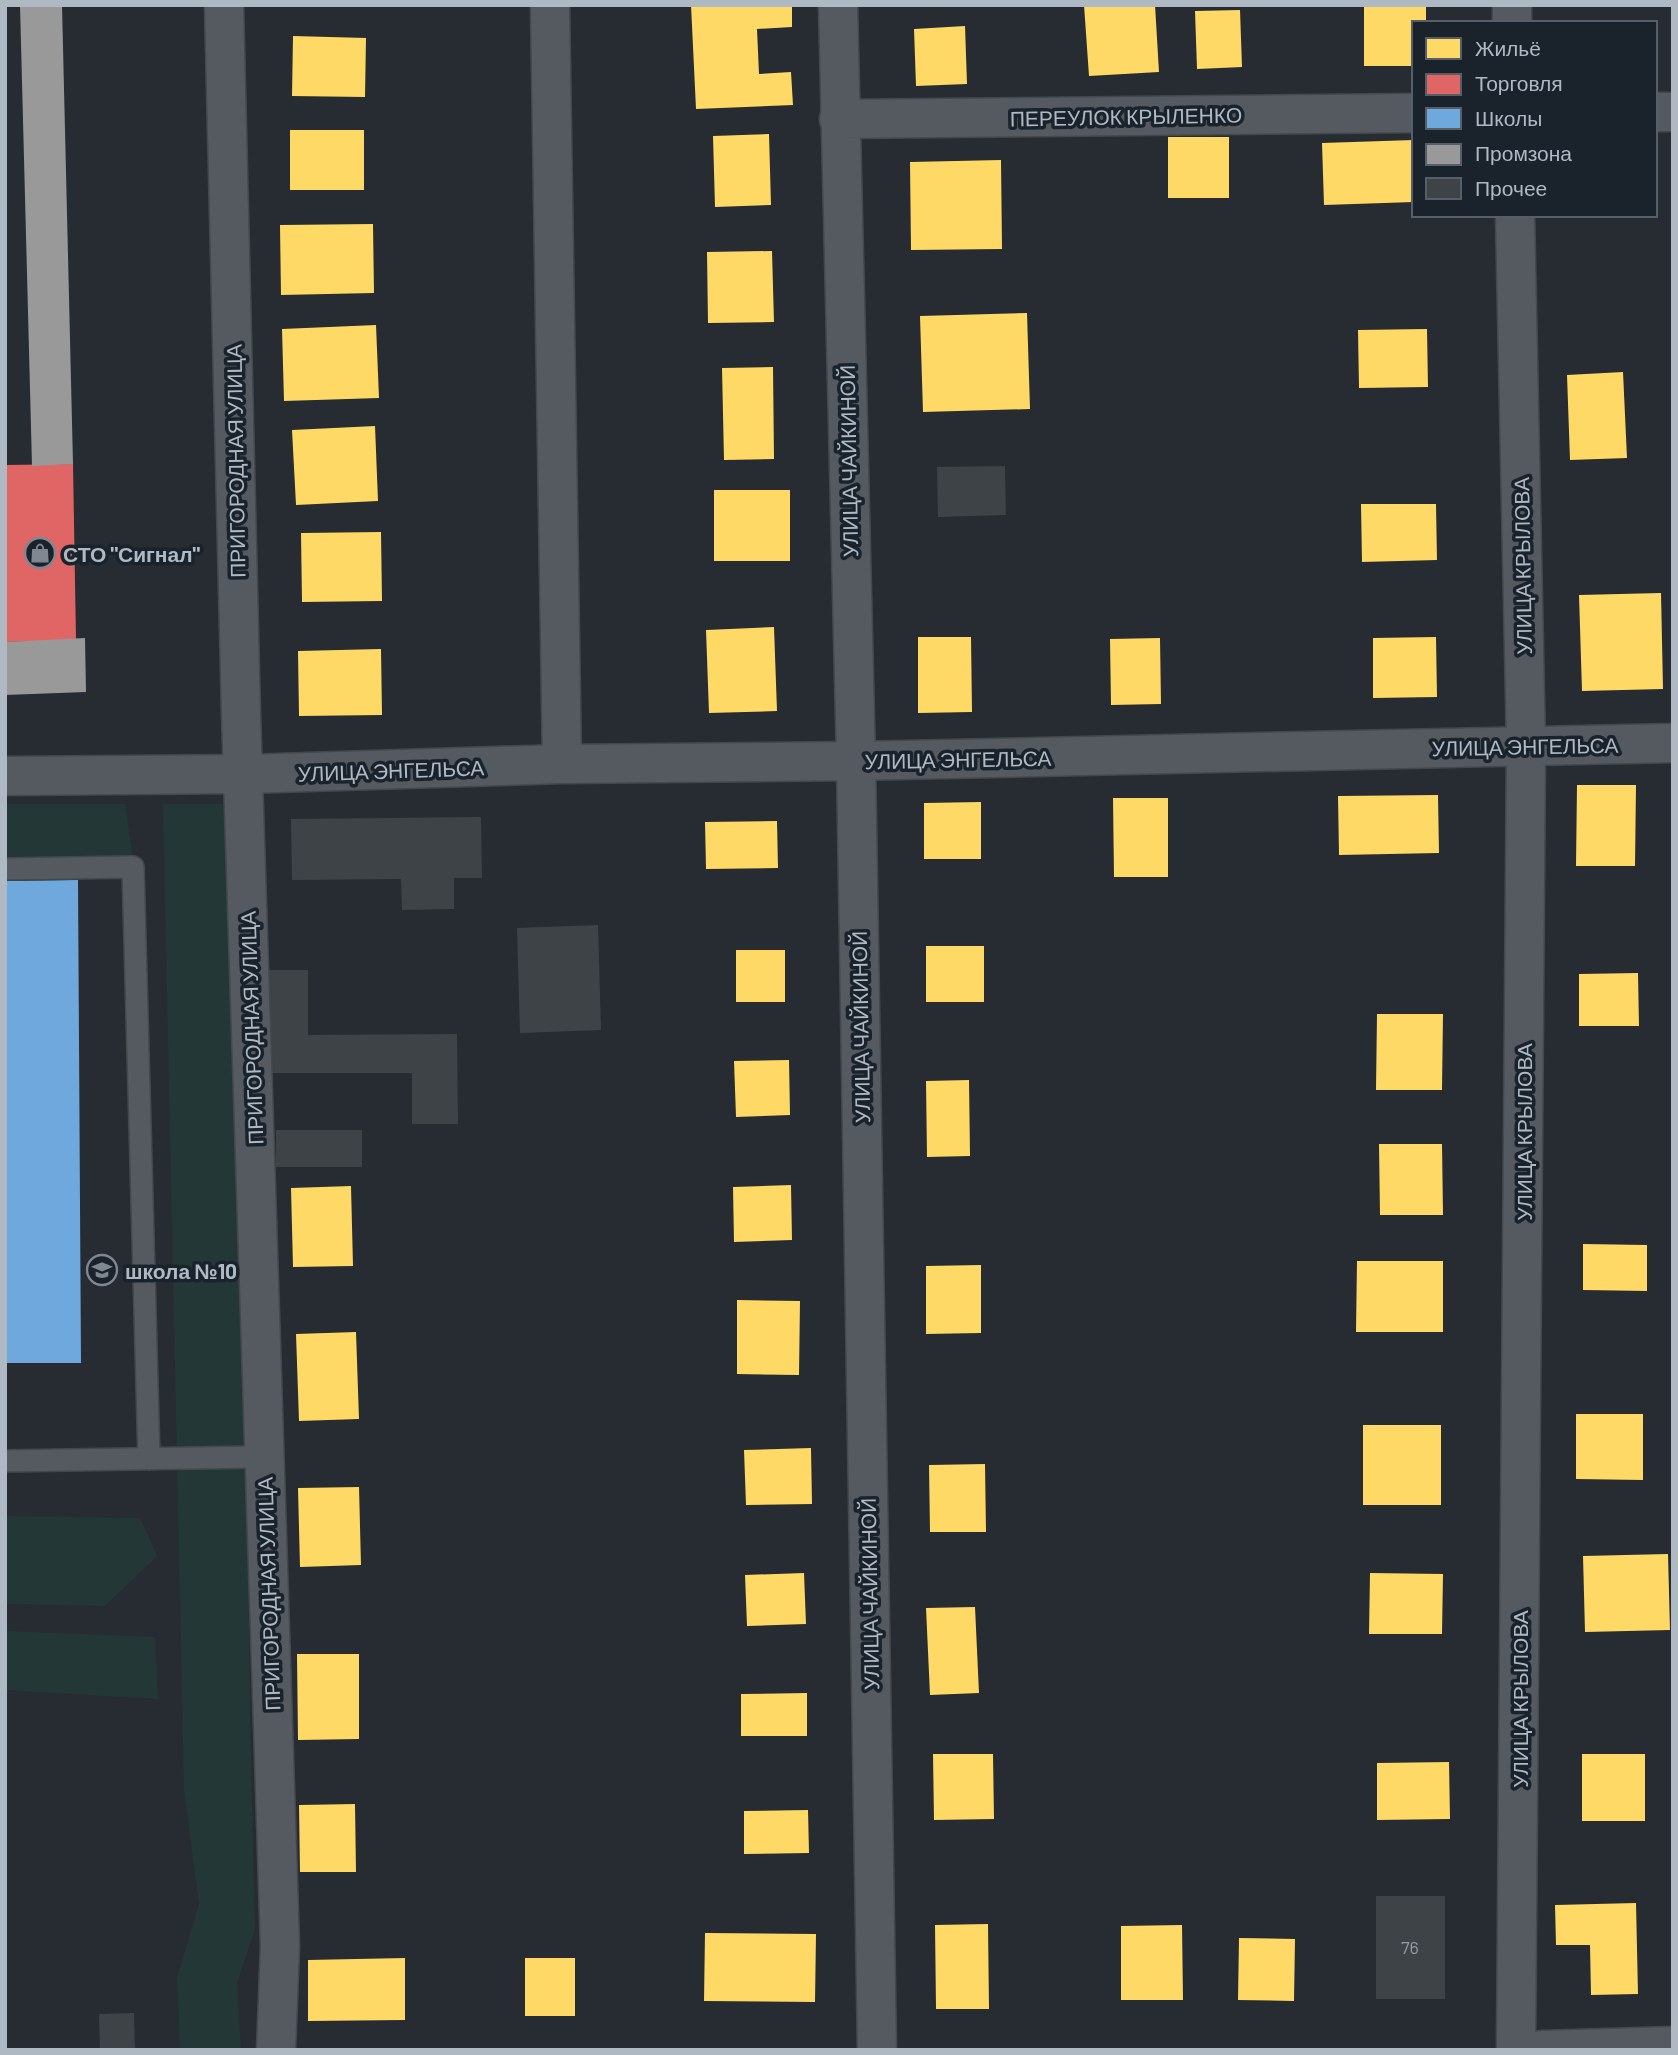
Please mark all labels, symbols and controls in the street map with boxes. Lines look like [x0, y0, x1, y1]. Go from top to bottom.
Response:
legend [1412, 21, 1657, 217]
text: Жильё [1475, 35, 1541, 60]
text: Торговля [1475, 70, 1563, 95]
street label: ПЕРЕУЛОК КРЫЛЕНКО [1010, 101, 1242, 131]
text: Школы [1475, 105, 1542, 130]
text: Промзона [1475, 140, 1572, 165]
text: Прочее [1475, 175, 1547, 200]
street label: ПРИГОРОДНАЯ УЛИЦА [220, 344, 250, 578]
street label: УЛИЦА ЧАЙКИНОЙ [834, 365, 862, 557]
street label: УЛИЦА КРЫЛОВА [1508, 477, 1536, 655]
shop icon: СТО "Сигнал" [23, 536, 57, 570]
place label: СТО "Сигнал" [63, 541, 201, 566]
street label: УЛИЦА ЭНГЕЛЬСА [1431, 732, 1619, 760]
street label: УЛИЦА ЭНГЕЛЬСА [864, 745, 1052, 773]
street label: УЛИЦА ЭНГЕЛЬСА [297, 754, 485, 786]
street label: ПРИГОРОДНАЯ УЛИЦА [234, 911, 268, 1145]
street label: УЛИЦА ЧАЙКИНОЙ [846, 931, 874, 1123]
street label: УЛИЦА КРЫЛОВА [1511, 1043, 1536, 1221]
school or university icon: школа №10 [85, 1253, 119, 1287]
place label: школа №10 [125, 1258, 237, 1283]
street label: ПРИГОРОДНАЯ УЛИЦА [251, 1477, 285, 1711]
street label: УЛИЦА ЧАЙКИНОЙ [855, 1498, 883, 1690]
street label: УЛИЦА КРЫЛОВА [1507, 1610, 1532, 1788]
house number: 76 [1401, 1936, 1419, 1958]

